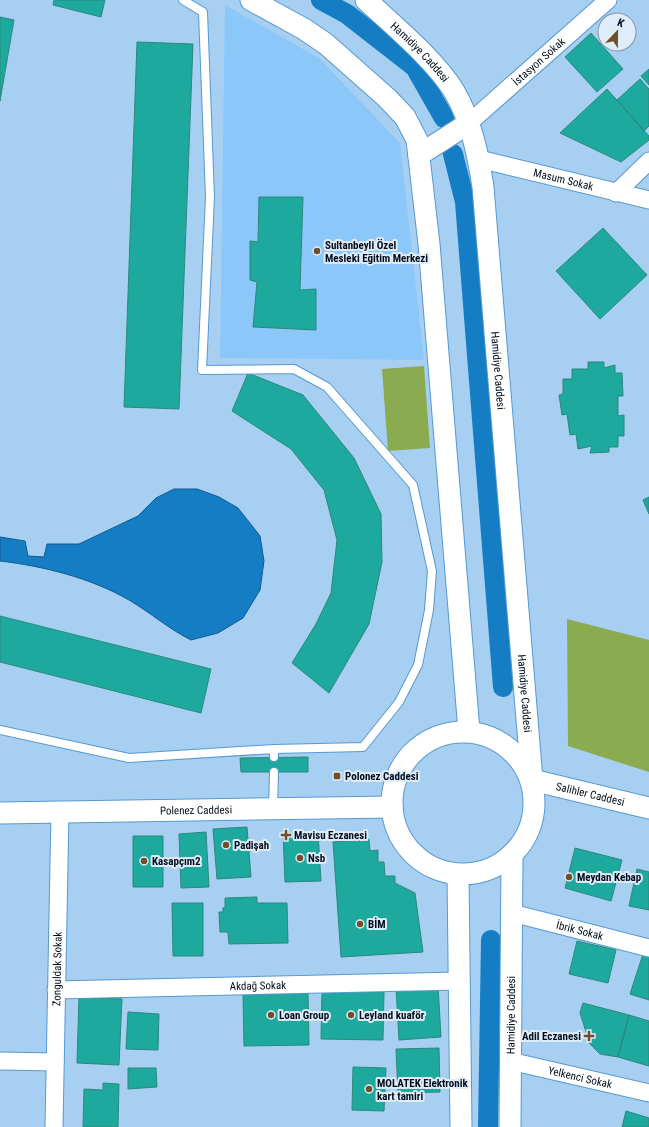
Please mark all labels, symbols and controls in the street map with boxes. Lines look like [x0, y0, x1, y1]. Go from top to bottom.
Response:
north arrow [597, 12, 637, 52]
text: K [615, 16, 627, 31]
street label: Hamidiye Caddesi [388, 19, 452, 84]
street label: İstasyon Sokak [510, 35, 568, 88]
street label: Masum Sokak [532, 166, 595, 193]
place label: Sultanbeyli Özel Mesleki Eğitim Merkezi [325, 238, 428, 265]
marker: Sultanbeyli Özel Mesleki Eğitim Merkezi [312, 246, 322, 256]
street label: Hamidiye Caddesi [488, 331, 508, 410]
street label: Hamidiye Caddesi [515, 654, 535, 733]
place label: Polonez Caddesi [345, 770, 419, 783]
marker: Polonez Caddesi [332, 771, 342, 781]
street label: Salihler Caddesi [555, 779, 626, 808]
street label: Polenez Caddesi [160, 803, 232, 817]
place label: Mavisu Eczanesi [294, 829, 367, 842]
marker: Mavisu Eczanesi [281, 830, 291, 840]
place label: Padişah [234, 839, 269, 852]
marker: Padişah [221, 840, 231, 850]
place label: Nsb [308, 852, 326, 865]
marker: Nsb [295, 853, 305, 863]
place label: Kasapçım2 [152, 855, 201, 868]
marker: Kasapçım2 [139, 856, 149, 866]
place label: Meydan Kebap [577, 871, 642, 884]
marker: Meydan Kebap [564, 872, 574, 882]
place label: BİM [368, 917, 385, 931]
street label: İbrik Sokak [555, 918, 605, 943]
marker: BİM [355, 919, 365, 929]
street label: Zonguldak Sokak [50, 932, 64, 1006]
street label: Hamidiye Caddesi [504, 976, 518, 1054]
street label: Akdağ Sokak [230, 978, 286, 993]
place label: Loan Group [279, 1009, 330, 1022]
place label: Leyland kuaför [359, 1009, 425, 1022]
marker: Loan Group [266, 1010, 276, 1020]
marker: Leyland kuaför [346, 1010, 356, 1020]
place label: Adil Eczanesi [522, 1030, 581, 1043]
marker: Adil Eczanesi [584, 1031, 594, 1041]
street label: Yelkenci Sokak [547, 1064, 613, 1091]
place label: MOLATEK Elektronik kart tamiri [377, 1077, 468, 1103]
marker: MOLATEK Elektronik kart tamiri [364, 1084, 374, 1094]

